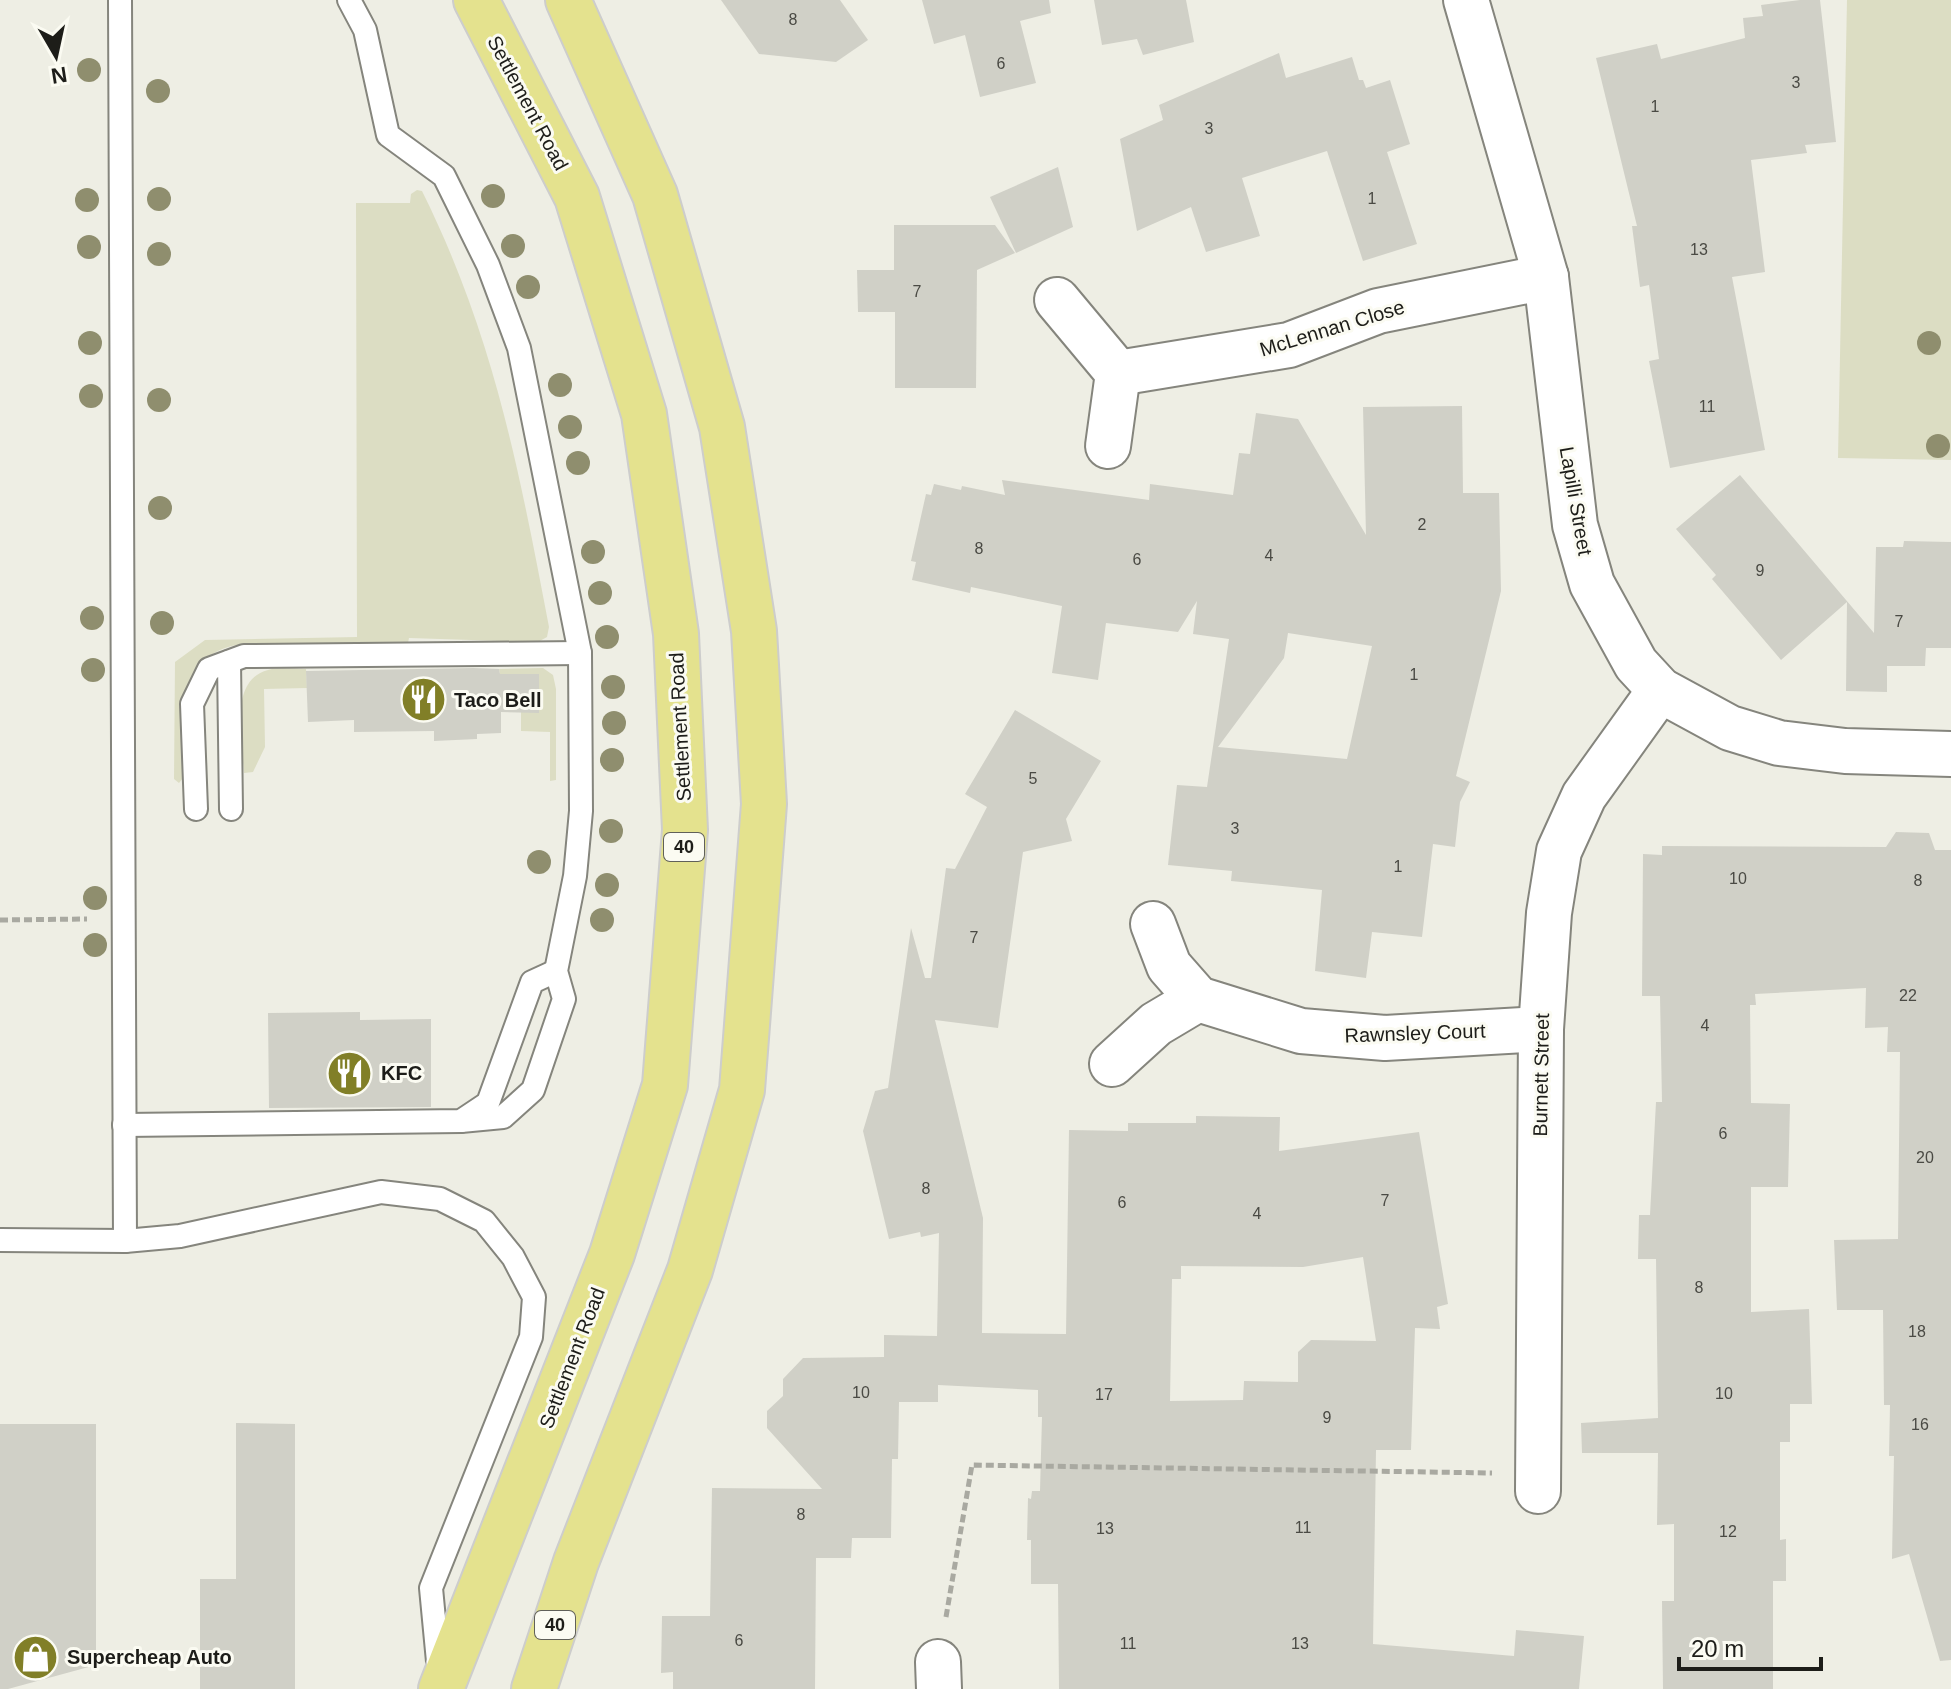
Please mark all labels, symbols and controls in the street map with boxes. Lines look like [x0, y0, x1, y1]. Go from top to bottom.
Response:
house number: 8 [789, 11, 798, 28]
north arrow [16, 16, 96, 96]
street label: Settlement Road [483, 32, 573, 174]
house number: 6 [997, 55, 1006, 72]
text: N [49, 62, 69, 89]
house number: 3 [1792, 74, 1801, 91]
house number: 1 [1651, 98, 1660, 115]
house number: 3 [1205, 120, 1214, 137]
house number: 1 [1368, 190, 1377, 207]
house number: 13 [1690, 241, 1708, 258]
house number: 7 [913, 283, 922, 300]
street label: McLennan Close [1257, 296, 1407, 360]
house number: 11 [1699, 398, 1715, 415]
street label: Lapilli Street [1556, 445, 1596, 558]
house number: 2 [1418, 516, 1427, 533]
house number: 8 [975, 540, 984, 557]
house number: 4 [1265, 547, 1274, 564]
house number: 6 [1133, 551, 1142, 568]
house number: 9 [1756, 562, 1765, 579]
house number: 7 [1895, 613, 1904, 630]
street label: Settlement Road [665, 652, 695, 802]
house number: 1 [1410, 666, 1419, 683]
restaurant icon: Taco Bell [399, 676, 447, 724]
place label: Taco Bell [454, 689, 541, 711]
house number: 5 [1029, 770, 1038, 787]
house number: 3 [1231, 820, 1240, 837]
road number: 40 [664, 833, 704, 861]
house number: 1 [1394, 858, 1403, 875]
house number: 10 [1729, 870, 1747, 887]
house number: 8 [1914, 872, 1923, 889]
house number: 7 [970, 929, 979, 946]
house number: 22 [1899, 987, 1917, 1004]
street label: Burnett Street [1529, 1013, 1553, 1137]
house number: 4 [1701, 1017, 1710, 1034]
street label: Rawnsley Court [1344, 1020, 1486, 1046]
restaurant icon: KFC [326, 1049, 374, 1097]
place label: KFC [381, 1062, 422, 1084]
house number: 6 [1719, 1125, 1728, 1142]
house number: 20 [1916, 1149, 1934, 1166]
house number: 8 [922, 1180, 931, 1197]
house number: 7 [1381, 1192, 1390, 1209]
house number: 6 [1118, 1194, 1127, 1211]
house number: 4 [1253, 1205, 1262, 1222]
house number: 8 [1695, 1279, 1704, 1296]
street label: Settlement Road [535, 1285, 609, 1431]
house number: 18 [1908, 1323, 1926, 1340]
house number: 10 [852, 1384, 870, 1401]
house number: 10 [1715, 1385, 1733, 1402]
house number: 17 [1095, 1386, 1113, 1403]
house number: 9 [1323, 1409, 1332, 1426]
house number: 16 [1911, 1416, 1929, 1433]
house number: 8 [797, 1506, 806, 1523]
house number: 11 [1295, 1519, 1311, 1536]
house number: 13 [1096, 1520, 1114, 1537]
house number: 12 [1719, 1523, 1737, 1540]
road number: 40 [535, 1611, 575, 1639]
scale bar [1679, 1621, 1821, 1671]
house number: 6 [735, 1632, 744, 1649]
shop icon: Supercheap Auto [12, 1633, 60, 1681]
house number: 11 [1120, 1635, 1136, 1652]
house number: 13 [1291, 1635, 1309, 1652]
text: 20 m [1691, 1635, 1744, 1662]
place label: Supercheap Auto [67, 1646, 232, 1668]

